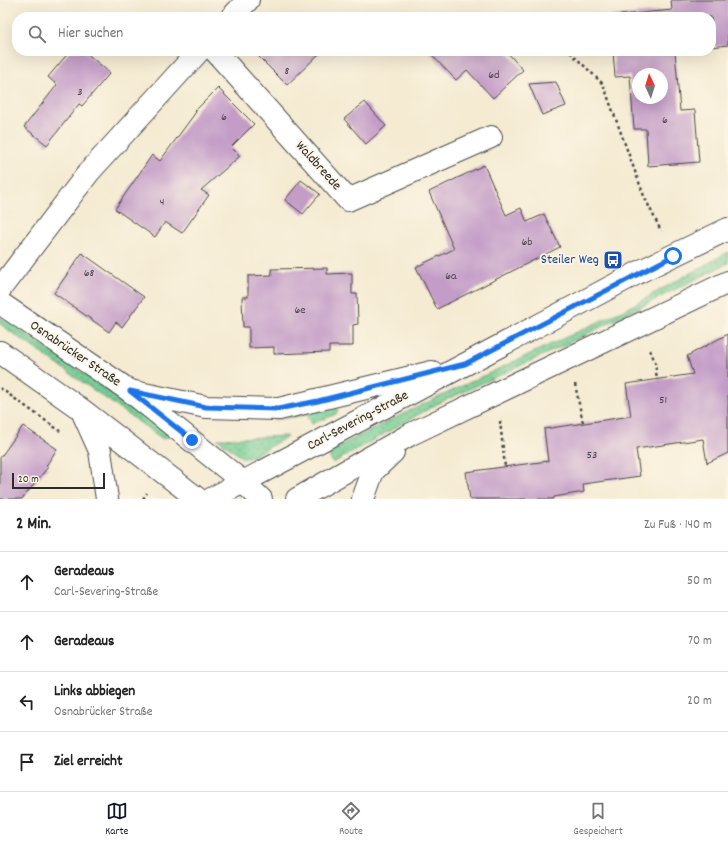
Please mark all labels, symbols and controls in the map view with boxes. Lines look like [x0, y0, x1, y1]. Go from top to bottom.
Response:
search box [12, 12, 716, 56]
icon: search [26, 23, 48, 45]
text: Hier suchen [58, 23, 123, 45]
house number: 8 [285, 63, 290, 80]
house number: 6d [488, 67, 500, 84]
north arrow [632, 68, 668, 104]
house number: 3 [77, 84, 83, 101]
house number: 6 [221, 109, 227, 126]
house number: 6 [662, 112, 668, 129]
street label: Waldbreede [290, 137, 346, 195]
house number: 4 [160, 194, 165, 211]
house number: 6b [521, 234, 533, 251]
route start [664, 247, 682, 265]
bus stop icon: Steiler Weg [602, 249, 624, 271]
place label: Steiler Weg [541, 250, 599, 270]
house number: 68 [84, 265, 95, 282]
house number: 6a [445, 268, 457, 285]
house number: 6e [294, 302, 306, 319]
street label: Osnabrücker Straße [25, 316, 125, 392]
street label: Carl-Severing-Straße [304, 386, 412, 456]
house number: 51 [659, 392, 667, 409]
route end [183, 431, 201, 449]
house number: 53 [587, 447, 597, 464]
scale bar [12, 471, 105, 490]
text: 20 m [18, 472, 39, 488]
text: 2 Min. [16, 513, 51, 537]
text: Zu Fuß · 140 m [644, 516, 712, 535]
text: Geradeaus [54, 561, 114, 583]
icon: ahead [16, 571, 38, 593]
text: 50 m [687, 572, 712, 591]
text: Carl-Severing-Straße [54, 583, 158, 602]
icon: ahead [16, 631, 38, 653]
text: Geradeaus [54, 631, 114, 653]
text: 70 m [688, 632, 712, 651]
text: Links abbiegen [54, 681, 135, 703]
icon: left [16, 691, 38, 713]
text: 20 m [687, 692, 712, 711]
text: Osnabrücker Straße [54, 703, 153, 722]
icon: arrive [16, 751, 38, 773]
text: Ziel erreicht [54, 751, 122, 773]
tab: Karte [105, 800, 128, 840]
tab: Route [339, 800, 363, 840]
tab: Gespeichert [573, 800, 623, 840]

